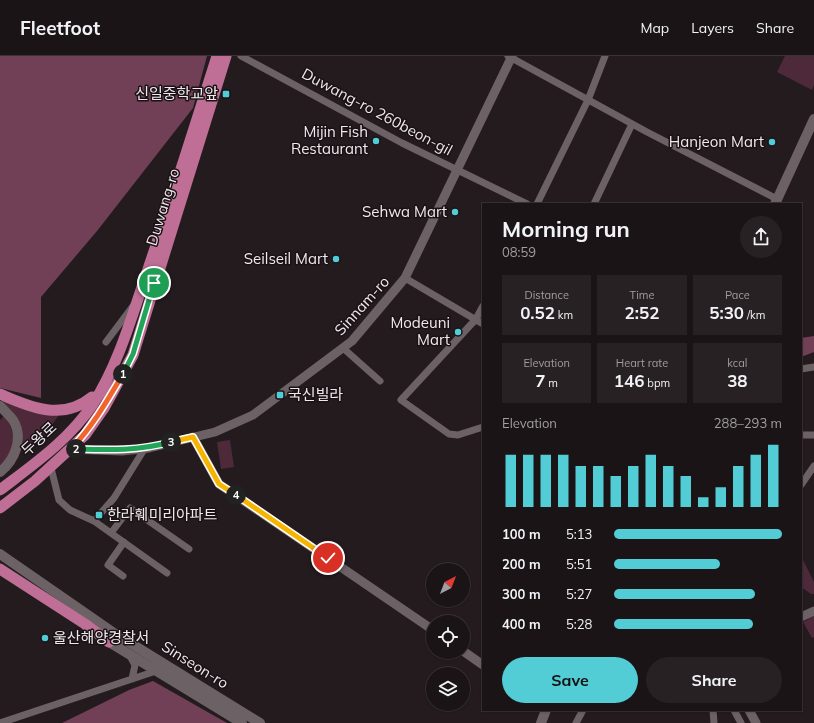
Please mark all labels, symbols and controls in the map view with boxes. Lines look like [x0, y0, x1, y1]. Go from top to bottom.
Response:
text: Fleetfoot [20, 16, 100, 40]
text: Map [640, 19, 669, 37]
text: Layers [691, 19, 734, 37]
text: Share [756, 19, 794, 37]
street label: Duwang-ro 260beon-gil [299, 64, 456, 159]
place label: 신일중학교앞 [135, 84, 218, 103]
marker: 신일중학교앞 [221, 89, 231, 99]
place label: Mijin Fish Restaurant [291, 122, 368, 158]
place label: Hanjeon Mart [669, 132, 764, 151]
marker: Mijin Fish Restaurant [371, 136, 381, 146]
marker: Hanjeon Mart [767, 137, 777, 147]
street label: Duwang-ro [142, 166, 183, 248]
place label: Sehwa Mart [362, 202, 447, 221]
marker: Sehwa Mart [450, 207, 460, 217]
text: Morning run [502, 215, 630, 243]
button: share [740, 216, 782, 258]
text: 08:59 [502, 244, 536, 260]
place label: Seilseil Mart [244, 249, 328, 268]
marker: Seilseil Mart [331, 254, 341, 264]
pin [137, 266, 171, 300]
icon: arrive [143, 272, 165, 294]
street label: Sinnam-ro [330, 272, 393, 339]
text: Distance [524, 288, 569, 302]
text: Time [630, 288, 654, 302]
text: Pace [725, 288, 750, 302]
text: 0.52 [520, 302, 555, 323]
text: 2:52 [625, 302, 659, 323]
text: 5:30 [709, 302, 744, 323]
text: km [555, 308, 573, 322]
text: /km [744, 308, 765, 322]
place label: Modeuni Mart [390, 313, 450, 349]
marker: Modeuni Mart [453, 327, 463, 337]
text: Elevation [523, 356, 570, 370]
text: Heart rate [616, 356, 668, 370]
text: kcal [727, 356, 747, 370]
pin: 1 [113, 364, 133, 384]
text: 1 [120, 367, 126, 381]
text: 7 [535, 370, 546, 391]
text: 146 [614, 370, 644, 391]
text: 38 [727, 370, 748, 391]
text: m [546, 376, 558, 390]
text: bpm [644, 376, 670, 390]
place label: 국신빌라 [288, 385, 343, 404]
marker: 국신빌라 [275, 390, 285, 400]
text: Elevation [502, 415, 557, 431]
text: 288–293 m [714, 415, 782, 431]
street label: 두왕로 [17, 418, 60, 460]
pin: 3 [161, 432, 181, 452]
text: 3 [168, 435, 174, 449]
pin: 2 [66, 439, 86, 459]
text: 2 [73, 442, 79, 456]
pin: 4 [226, 485, 246, 505]
text: 4 [233, 488, 239, 502]
place label: 한라훼미리아파트 [107, 505, 218, 524]
marker: 한라훼미리아파트 [94, 510, 104, 520]
text: 100 m [502, 526, 541, 542]
text: 5:13 [566, 526, 592, 542]
pin [311, 541, 345, 575]
icon: check [317, 547, 339, 569]
text: 200 m [502, 556, 541, 572]
text: 5:51 [566, 556, 592, 572]
north arrow [426, 563, 470, 607]
map controls [426, 563, 470, 711]
text: 300 m [502, 586, 541, 602]
text: 5:27 [566, 586, 592, 602]
button: locate [426, 615, 470, 659]
text: 400 m [502, 616, 541, 632]
text: 5:28 [566, 616, 592, 632]
place label: 울산해양경찰서 [53, 628, 150, 647]
marker: 울산해양경찰서 [40, 633, 50, 643]
street label: Sinseon-ro [158, 637, 232, 693]
button: Save [502, 657, 638, 703]
button: Share [646, 657, 782, 703]
button: layers [426, 667, 470, 711]

